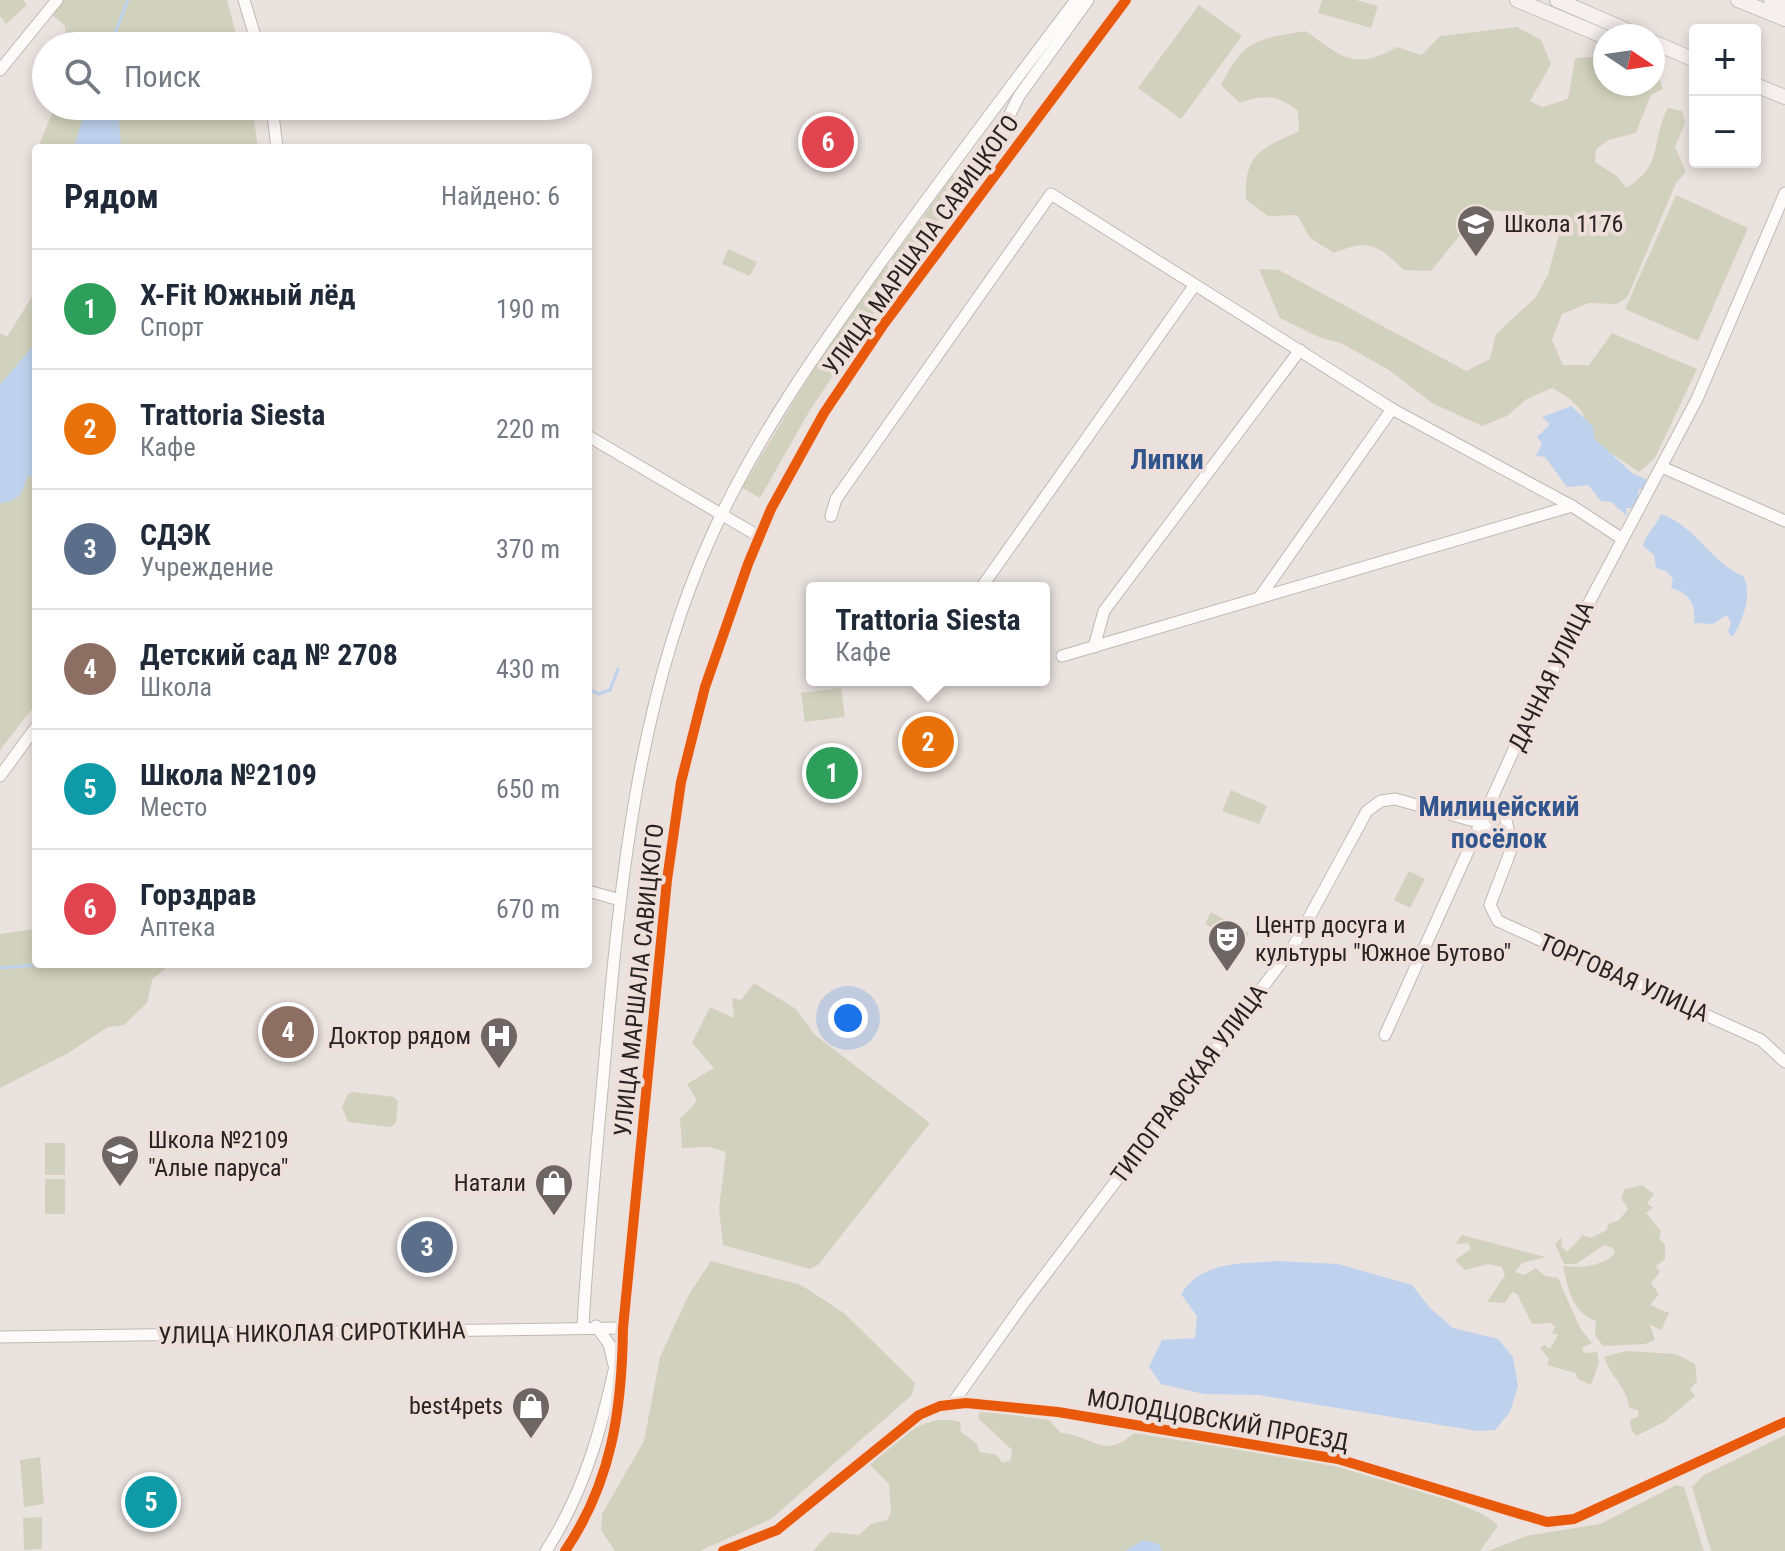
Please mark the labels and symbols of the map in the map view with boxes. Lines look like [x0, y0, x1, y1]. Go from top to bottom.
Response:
north arrow [1593, 24, 1665, 96]
street label: УЛИЦА МАРШАЛА САВИЦКОГО [817, 110, 1025, 380]
pin: 6 [802, 112, 854, 172]
school or university icon: Школа 1176 [1455, 203, 1497, 258]
place label: Школа 1176 [1504, 210, 1623, 238]
district label: Липки [1130, 443, 1204, 476]
street label: ДАЧНАЯ УЛИЦА [1503, 596, 1599, 755]
pin: 2 [902, 712, 954, 772]
pin: 1 [806, 743, 858, 803]
district label: Милицейский посёлок [1419, 790, 1579, 855]
street label: УЛИЦА МАРШАЛА САВИЦКОГО [609, 822, 669, 1138]
place label: Центр досуга и культуры "Южное Бутово" [1255, 911, 1511, 967]
theatre icon: Центр досуга и культуры "Южное Бутово" [1206, 918, 1248, 973]
street label: ТОРГОВАЯ УЛИЦА [1535, 928, 1713, 1028]
street label: ТИПОГРАФСКАЯ УЛИЦА [1105, 979, 1273, 1189]
your location [828, 998, 868, 1038]
pin: 4 [262, 1002, 314, 1062]
hospital icon: Доктор рядом [478, 1015, 520, 1070]
place label: Доктор рядом [329, 1022, 471, 1050]
place label: Школа №2109 "Алые паруса" [148, 1126, 289, 1182]
school or university icon: Школа №2109 "Алые паруса" [99, 1133, 141, 1188]
shop icon: Натали [533, 1162, 575, 1217]
place label: Натали [454, 1169, 526, 1197]
pin: 3 [401, 1217, 453, 1277]
street label: УЛИЦА НИКОЛАЯ СИРОТКИНА [158, 1316, 466, 1350]
street label: МОЛОДЦОВСКИЙ ПРОЕЗД [1085, 1383, 1351, 1457]
shop icon: best4pets [510, 1385, 552, 1440]
place label: best4pets [409, 1392, 503, 1420]
pin: 5 [125, 1472, 177, 1532]

